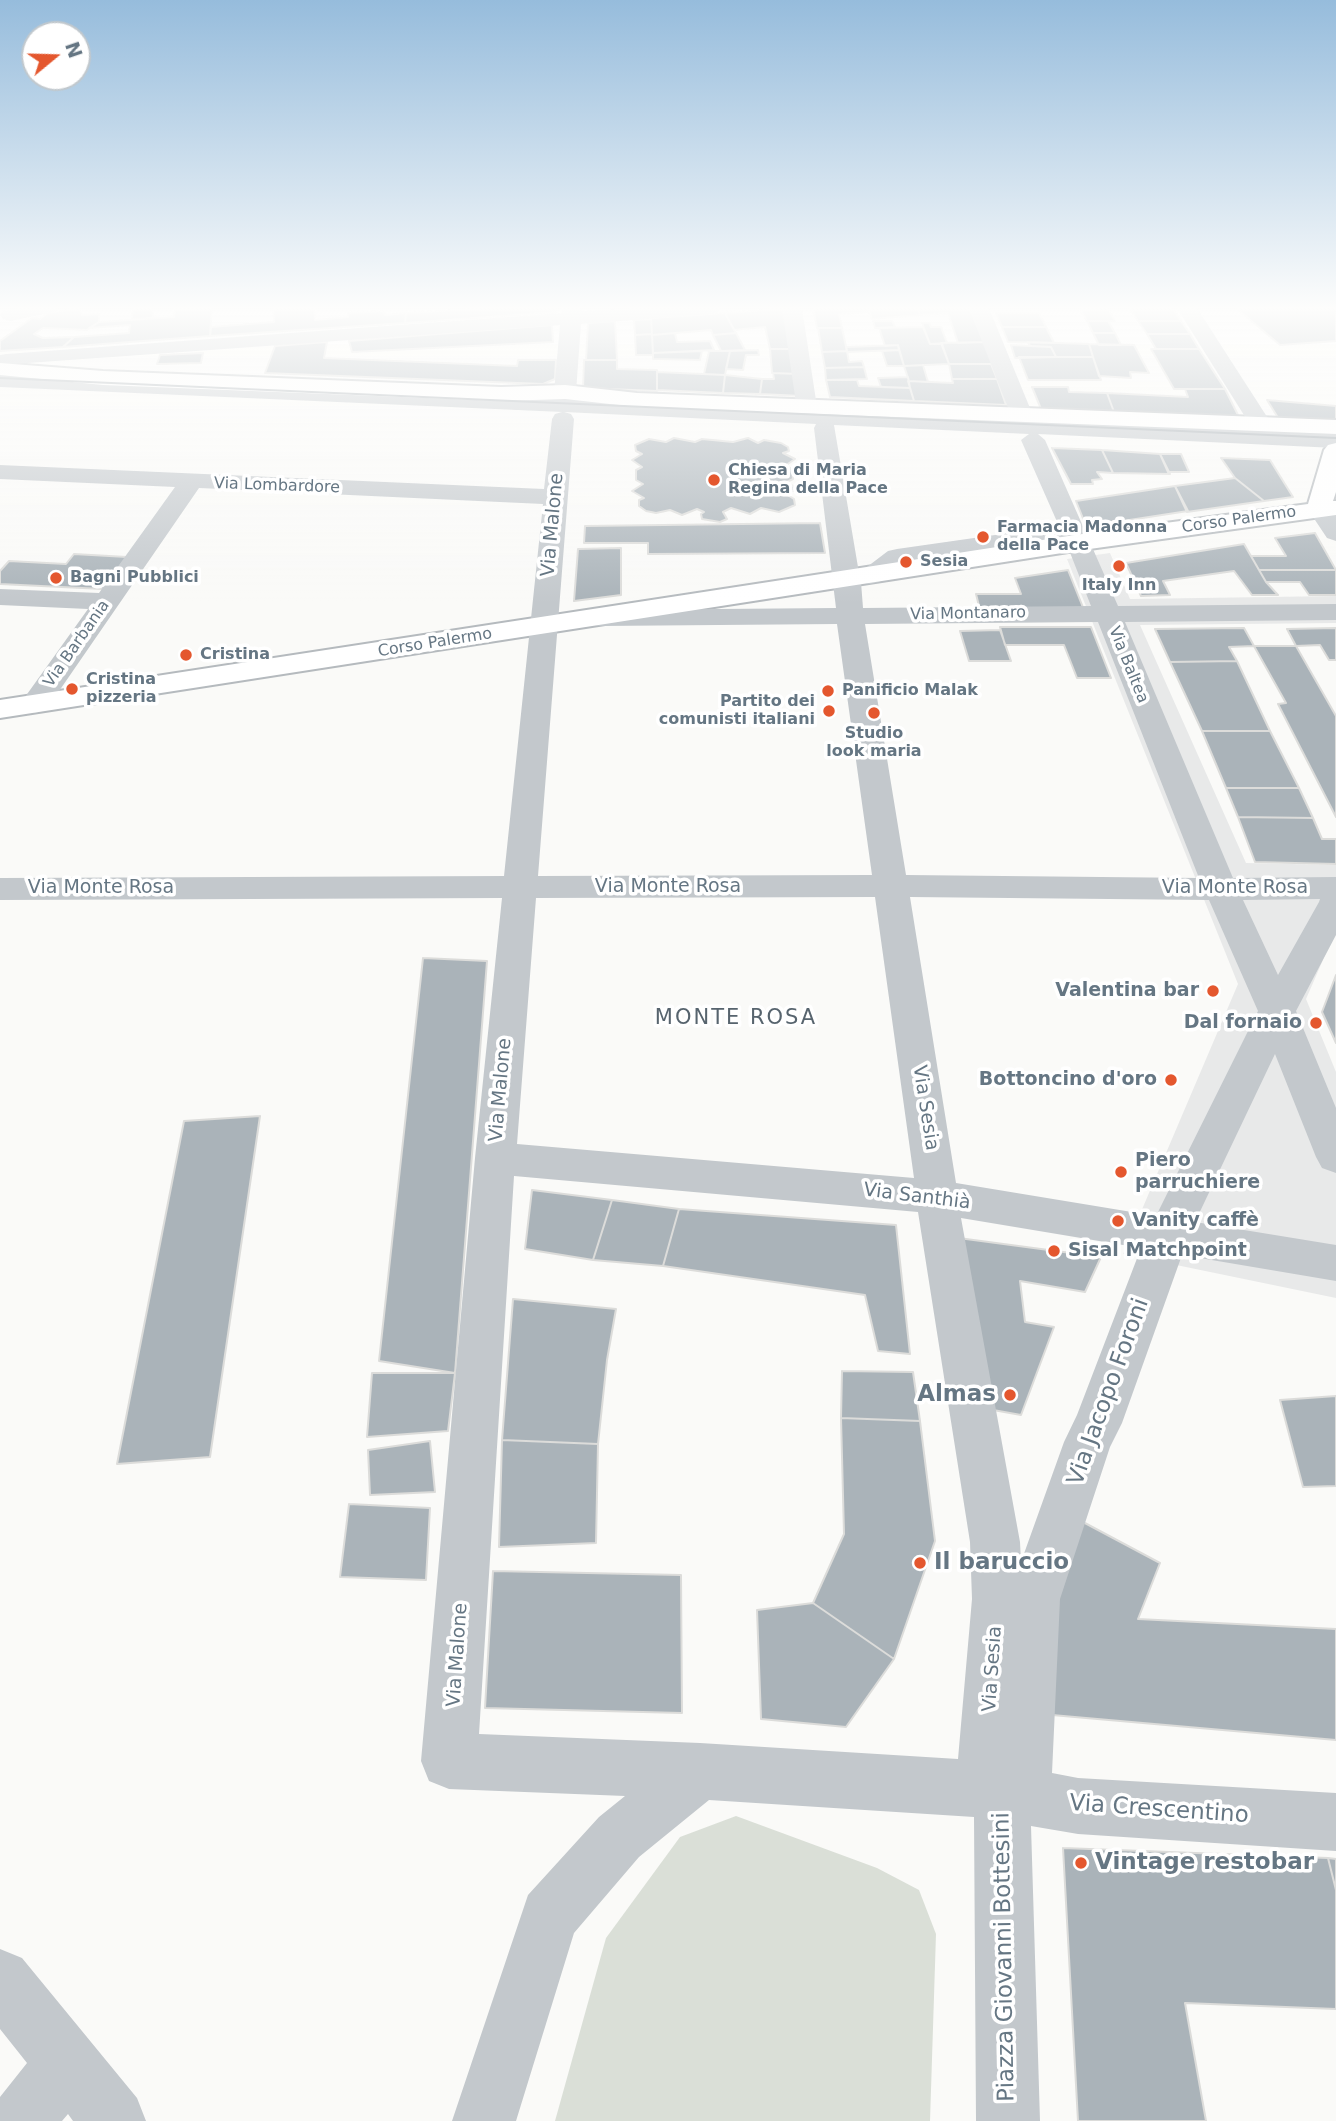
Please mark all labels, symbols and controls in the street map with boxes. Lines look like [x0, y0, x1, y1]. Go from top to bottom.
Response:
north arrow [21, 21, 91, 91]
text: N [61, 39, 87, 61]
place label: Chiesa di Maria Regina della Pace [728, 461, 888, 499]
street label: Via Malone [537, 472, 569, 578]
marker: Chiesa di Maria Regina della Pace [706, 472, 722, 488]
street label: Via Lombardore [214, 474, 340, 498]
street label: Corso Palermo [1181, 502, 1297, 538]
place label: Farmacia Madonna della Pace [997, 518, 1167, 556]
marker: Farmacia Madonna della Pace [975, 529, 991, 545]
place label: Sesia [920, 552, 968, 572]
marker: Sesia [898, 554, 914, 570]
marker: Italy Inn [1111, 558, 1127, 574]
place label: Bagni Pubblici [70, 568, 199, 588]
marker: Bagni Pubblici [48, 570, 64, 586]
place label: Italy Inn [1082, 576, 1156, 596]
street label: Via Barbania [40, 597, 114, 691]
street label: Via Montanaro [910, 603, 1026, 625]
street label: Corso Palermo [376, 624, 494, 662]
street label: Via Baltea [1104, 624, 1152, 706]
place label: Cristina [200, 645, 270, 665]
marker: Cristina [178, 647, 194, 663]
place label: Cristina pizzeria [86, 670, 157, 708]
marker: Cristina pizzeria [64, 681, 80, 697]
place label: Panificio Malak [842, 681, 978, 701]
marker: Panificio Malak [820, 683, 836, 699]
place label: Partito dei comunisti italiani [659, 692, 815, 730]
marker: Partito dei comunisti italiani [821, 703, 837, 719]
marker: Studio look maria [866, 705, 882, 721]
place label: Studio look maria [826, 724, 922, 762]
street label: Via Monte Rosa [595, 876, 741, 898]
street label: Via Monte Rosa [28, 877, 174, 899]
street label: Via Monte Rosa [1162, 877, 1308, 899]
place label: Valentina bar [1055, 980, 1199, 1002]
marker: Valentina bar [1205, 983, 1221, 999]
district label: MONTE ROSA [656, 1006, 816, 1032]
place label: Dal fornaio [1184, 1012, 1302, 1034]
marker: Dal fornaio [1308, 1015, 1324, 1031]
street label: Via Malone [485, 1037, 517, 1143]
street label: Via Sesia [907, 1064, 943, 1152]
place label: Bottoncino d'oro [979, 1069, 1157, 1091]
marker: Bottoncino d'oro [1163, 1072, 1179, 1088]
place label: Piero parruchiere [1135, 1150, 1260, 1194]
marker: Piero parruchiere [1113, 1164, 1129, 1180]
street label: Via Santhià [862, 1179, 972, 1215]
place label: Vanity caffè [1132, 1210, 1259, 1232]
marker: Vanity caffè [1110, 1213, 1126, 1229]
place label: Sisal Matchpoint [1068, 1240, 1247, 1262]
marker: Sisal Matchpoint [1046, 1243, 1062, 1259]
street label: Via Jacopo Foroni [1062, 1295, 1156, 1489]
place label: Almas [917, 1381, 996, 1409]
marker: Almas [1002, 1387, 1018, 1403]
place label: Il baruccio [934, 1549, 1069, 1577]
marker: Il baruccio [912, 1555, 928, 1571]
street label: Via Malone [443, 1602, 473, 1708]
street label: Via Sesia [979, 1625, 1007, 1713]
street label: Via Crescentino [1068, 1790, 1250, 1830]
street label: Piazza Giovanni Bottesini [989, 1812, 1021, 2102]
place label: Vintage restobar [1095, 1849, 1314, 1877]
marker: Vintage restobar [1073, 1855, 1089, 1871]

